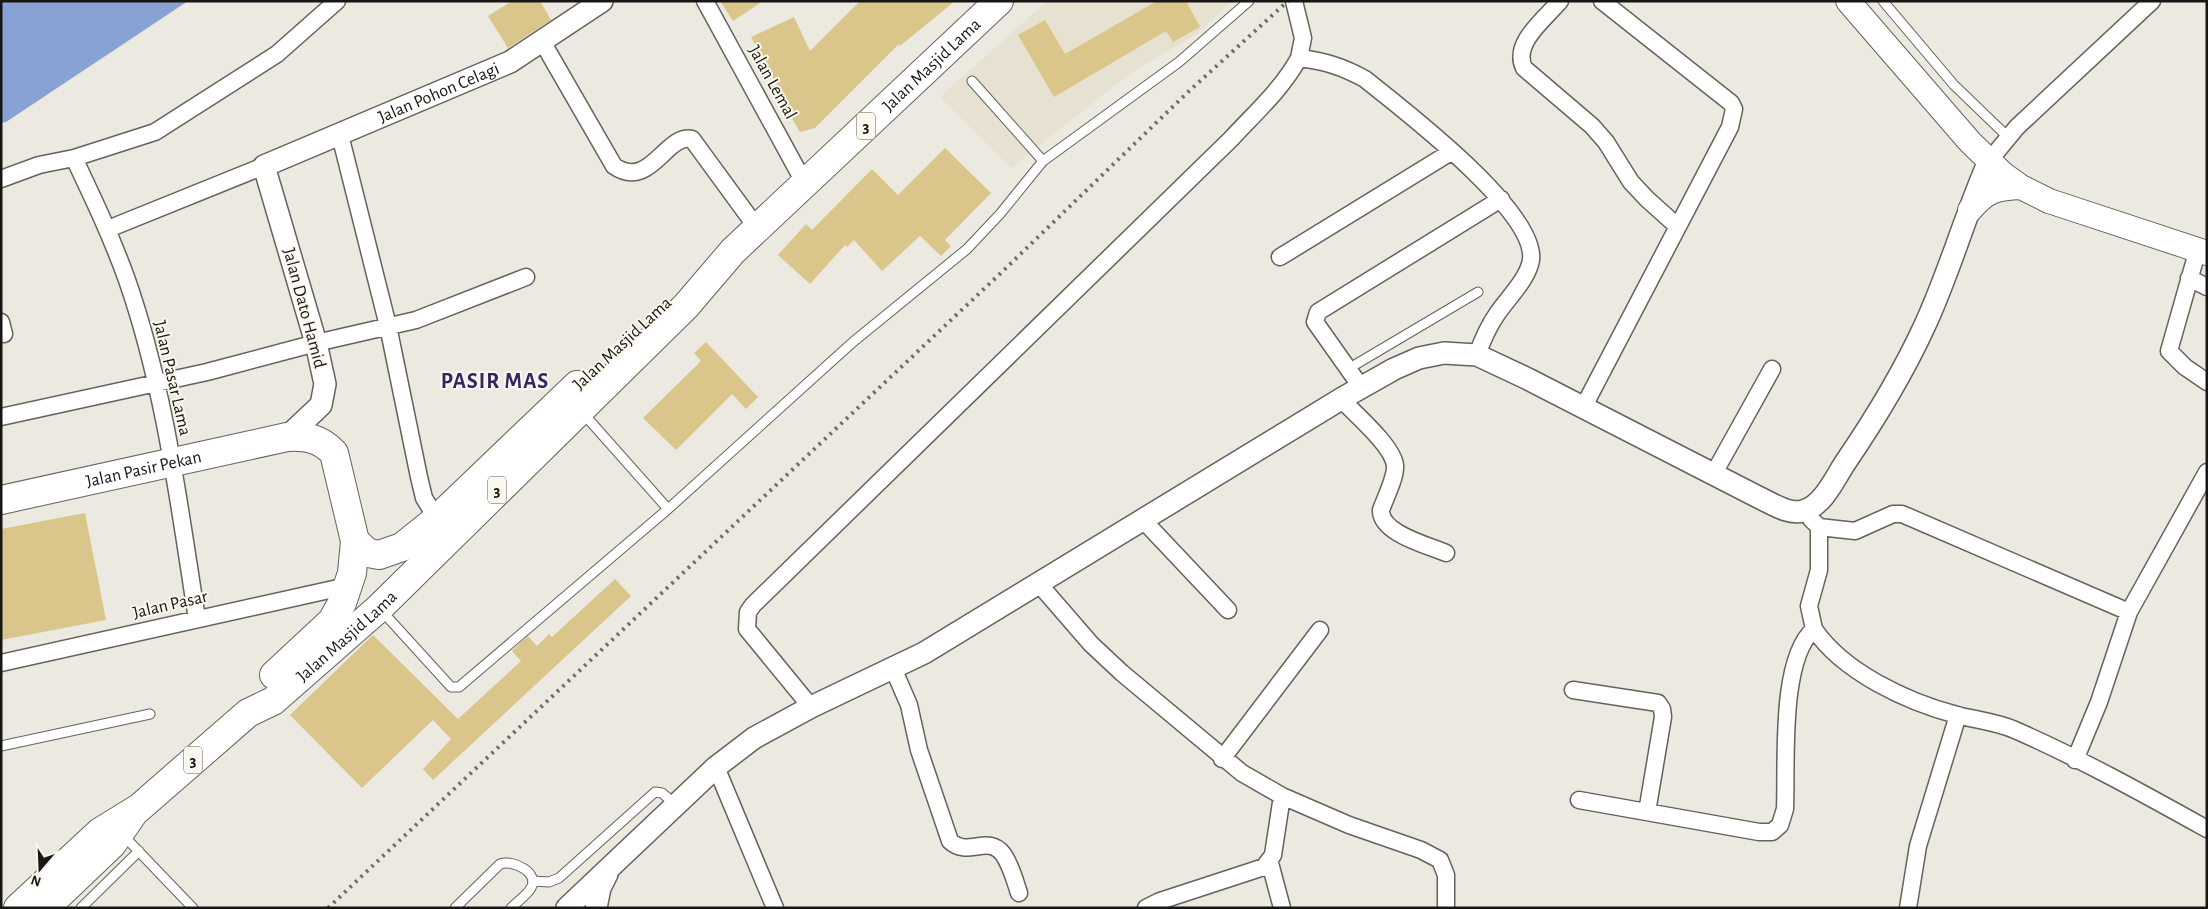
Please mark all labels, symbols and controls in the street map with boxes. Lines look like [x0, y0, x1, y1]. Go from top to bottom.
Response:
street label: Jalan Masjid Lama [879, 15, 984, 116]
street label: Jalan Lemal [745, 43, 800, 122]
street label: Jalan Pohon Celagi [376, 60, 502, 127]
road number: 3 [857, 112, 875, 140]
street label: Jalan Dato Hamid [279, 246, 329, 370]
street label: Jalan Masjid Lama [570, 294, 675, 394]
street label: Jalan Pasar Lama [150, 319, 194, 438]
district label: PASIR MAS [441, 370, 549, 392]
street label: Jalan Pasir Pekan [84, 448, 203, 491]
road number: 3 [488, 476, 506, 504]
street label: Jalan Pasar [131, 588, 210, 622]
street label: Jalan Masjid Lama [294, 588, 401, 686]
road number: 3 [184, 746, 202, 774]
north arrow [15, 844, 65, 894]
text: N [29, 872, 43, 889]

